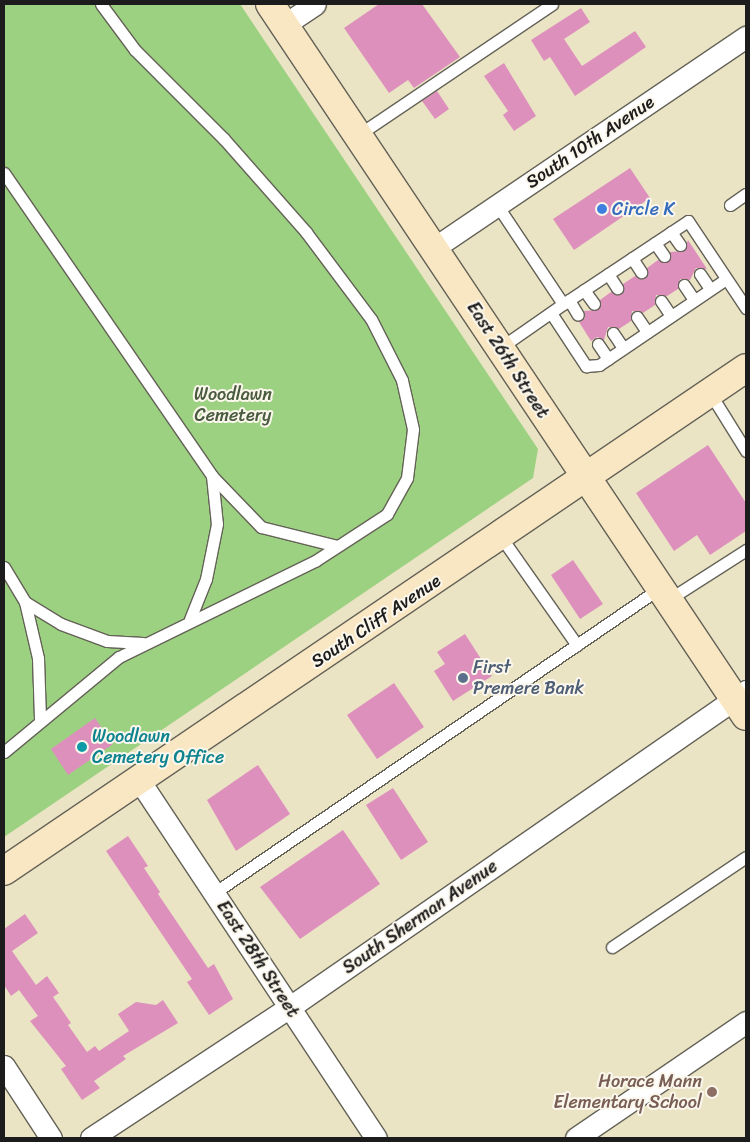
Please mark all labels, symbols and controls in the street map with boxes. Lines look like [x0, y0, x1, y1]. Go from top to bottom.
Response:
street label: South 10th Avenue [522, 91, 658, 193]
place label: Circle K [612, 198, 675, 220]
marker: Circle K [596, 203, 608, 215]
street label: East 26th Street [462, 298, 554, 422]
park label: Woodlawn Cemetery [194, 384, 272, 426]
street label: South Cliff Avenue [307, 570, 445, 672]
place label: First Premere Bank [473, 657, 584, 700]
marker: First Premere Bank [457, 672, 469, 684]
place label: Woodlawn Cemetery Office [92, 726, 224, 769]
marker: Woodlawn Cemetery Office [76, 741, 88, 753]
street label: South Sherman Avenue [338, 855, 502, 979]
street label: East 28th Street [212, 896, 304, 1022]
place label: Horace Mann Elementary School [553, 1071, 702, 1114]
marker: Horace Mann Elementary School [706, 1086, 718, 1098]

